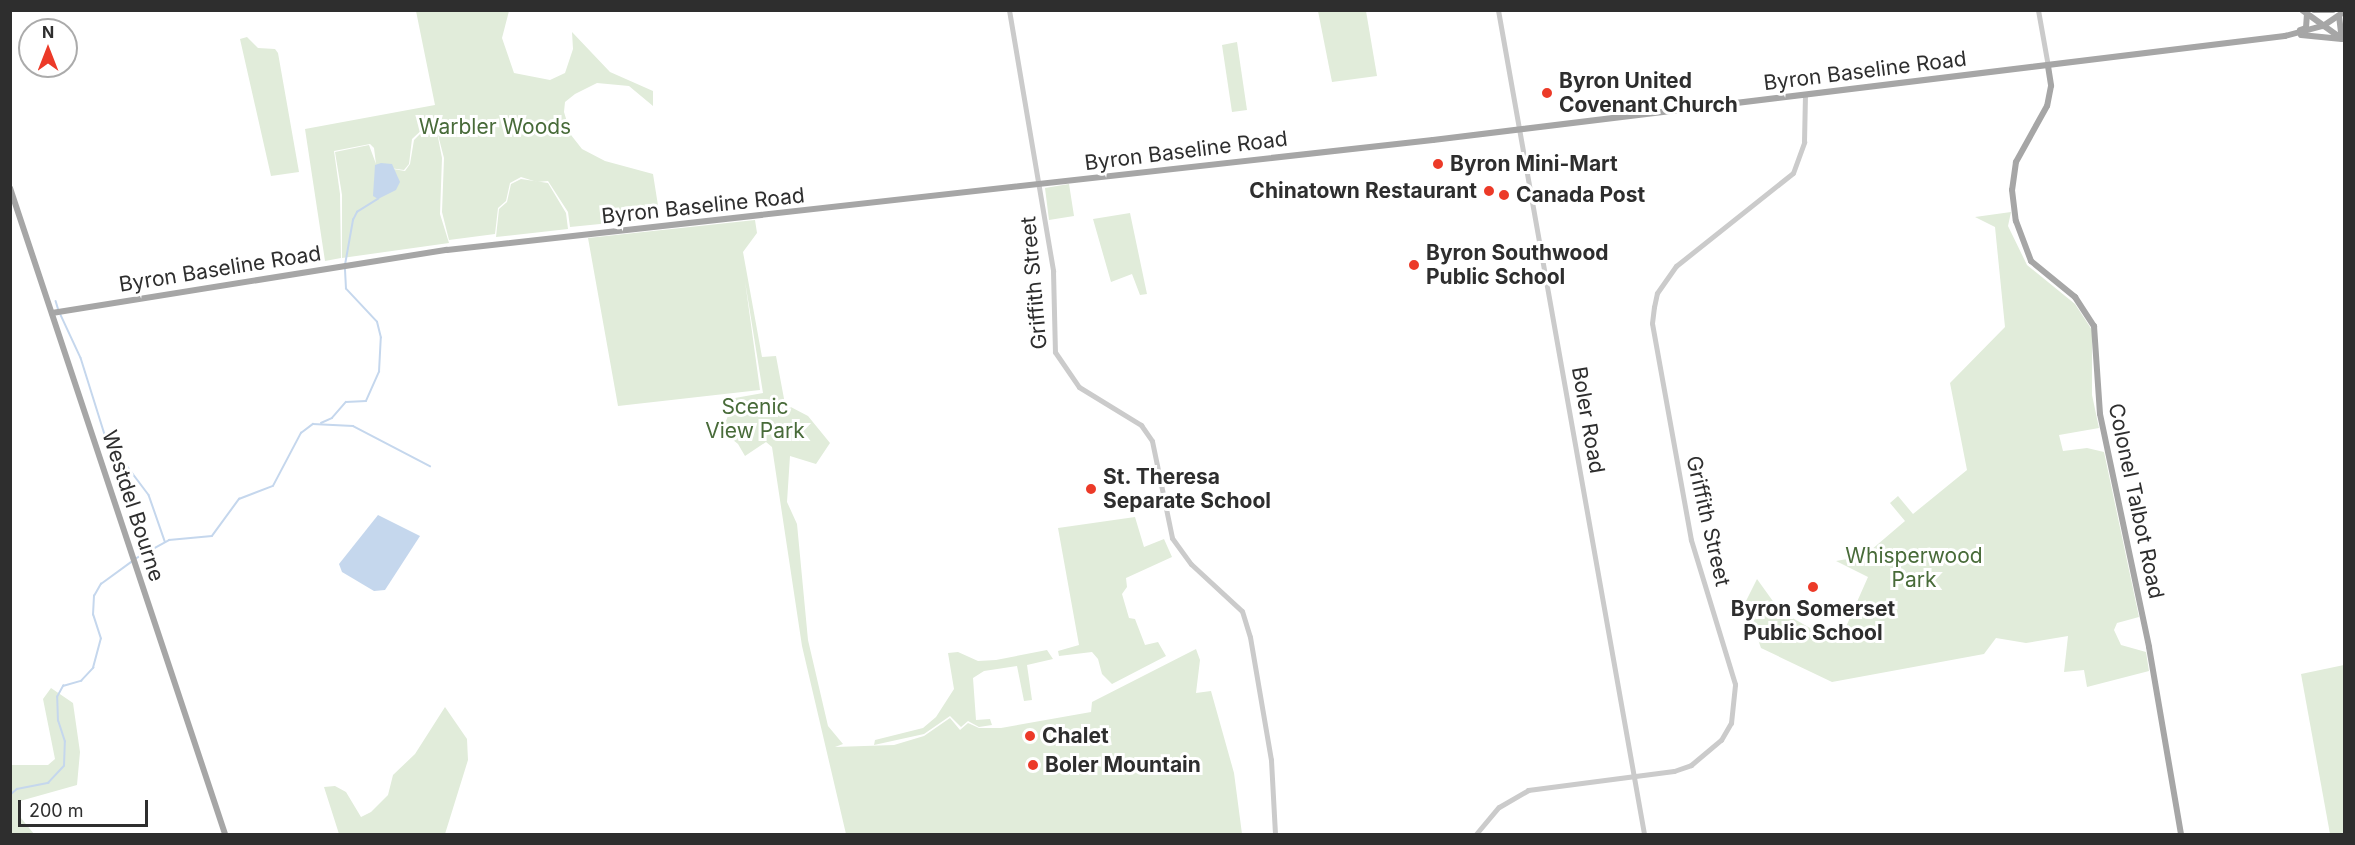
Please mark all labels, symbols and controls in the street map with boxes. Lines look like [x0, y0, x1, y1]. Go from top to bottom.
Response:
north arrow [18, 18, 78, 78]
text: N [42, 22, 54, 42]
street label: Byron Baseline Road [1762, 46, 1968, 96]
place label: Byron United Covenant Church [1559, 68, 1738, 118]
marker: Byron United Covenant Church [1540, 86, 1554, 100]
park label: Warbler Woods [419, 114, 571, 140]
street label: Byron Baseline Road [1083, 126, 1289, 176]
place label: Byron Mini-Mart [1450, 151, 1618, 177]
marker: Byron Mini-Mart [1431, 157, 1445, 171]
place label: Chinatown Restaurant [1249, 178, 1477, 204]
place label: Canada Post [1516, 182, 1645, 208]
street label: Byron Baseline Road [600, 183, 806, 229]
marker: Chinatown Restaurant [1482, 184, 1496, 198]
marker: Canada Post [1497, 188, 1511, 202]
street label: Griffith Street [1016, 216, 1052, 350]
place label: Byron Southwood Public School [1426, 240, 1609, 290]
street label: Byron Baseline Road [117, 241, 323, 297]
marker: Byron Southwood Public School [1407, 258, 1421, 272]
street label: Boler Road [1566, 365, 1610, 475]
park label: Scenic View Park [705, 394, 805, 444]
street label: Colonel Talbot Road [2103, 401, 2169, 601]
street label: Westdel Bourne [97, 427, 169, 585]
street label: Griffith Street [1681, 453, 1735, 589]
place label: St. Theresa Separate School [1103, 464, 1271, 514]
marker: St. Theresa Separate School [1084, 482, 1098, 496]
park label: Whisperwood Park [1845, 543, 1983, 593]
marker: Byron Somerset Public School [1806, 580, 1820, 594]
place label: Byron Somerset Public School [1731, 596, 1895, 646]
place label: Chalet [1042, 723, 1109, 749]
marker: Chalet [1023, 729, 1037, 743]
place label: Boler Mountain [1045, 752, 1201, 778]
marker: Boler Mountain [1026, 758, 1040, 772]
scale bar [21, 788, 152, 826]
text: 200 m [29, 800, 84, 821]

